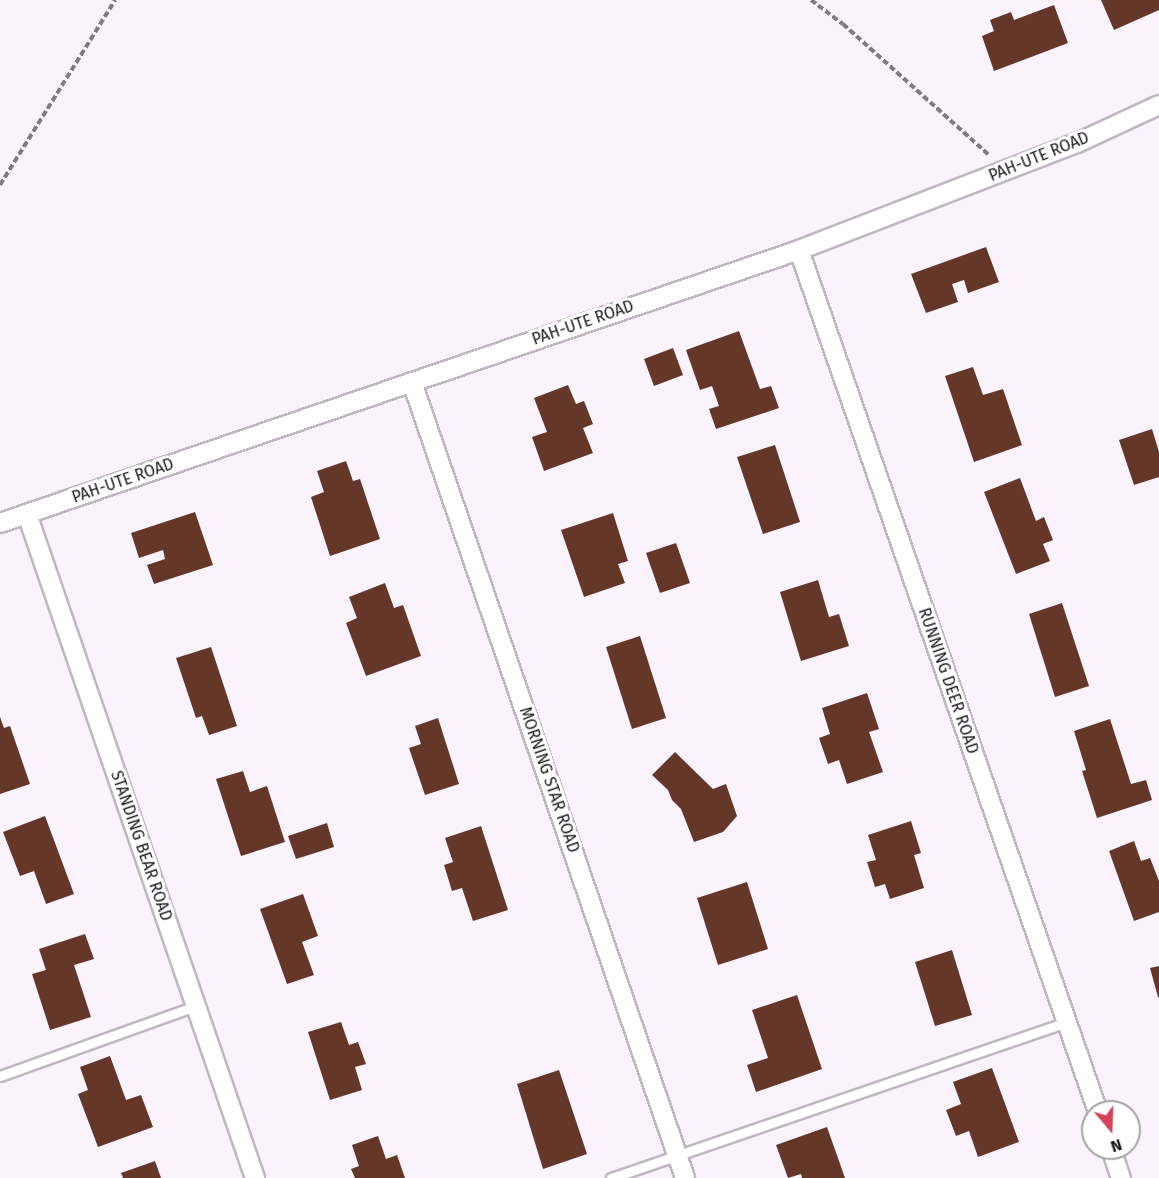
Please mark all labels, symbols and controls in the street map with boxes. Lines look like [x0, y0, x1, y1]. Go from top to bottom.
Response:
street label: PAH-UTE ROAD [986, 128, 1092, 186]
street label: PAH-UTE ROAD [530, 297, 636, 349]
street label: PAH-UTE ROAD [70, 455, 176, 507]
street label: RUNNING DEER ROAD [914, 605, 982, 757]
street label: MORNING STAR ROAD [515, 705, 583, 855]
street label: STANDING BEAR ROAD [106, 768, 176, 924]
north arrow [1081, 1100, 1141, 1160]
text: N [1108, 1135, 1124, 1156]

